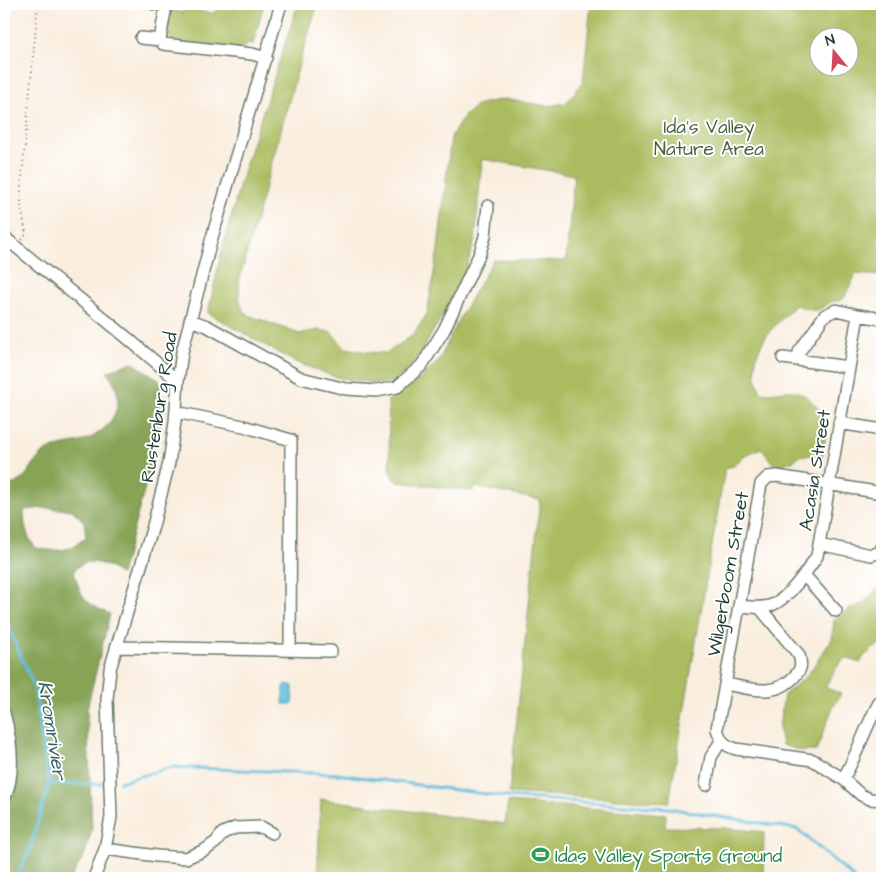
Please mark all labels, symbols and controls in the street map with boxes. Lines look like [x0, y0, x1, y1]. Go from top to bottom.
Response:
north arrow [808, 28, 858, 78]
text: N [823, 30, 838, 51]
park label: Ida's Valley Nature Area [654, 114, 764, 163]
street label: Rustenburg Road [134, 330, 186, 485]
street label: Acasia Street [793, 407, 838, 533]
street label: Wilgerboom Street [701, 489, 757, 659]
water label: Kromrivier [30, 679, 74, 783]
place label: Idas Valley Sports Ground [555, 843, 783, 871]
sports icon: Idas Valley Sports Ground [531, 845, 551, 865]

